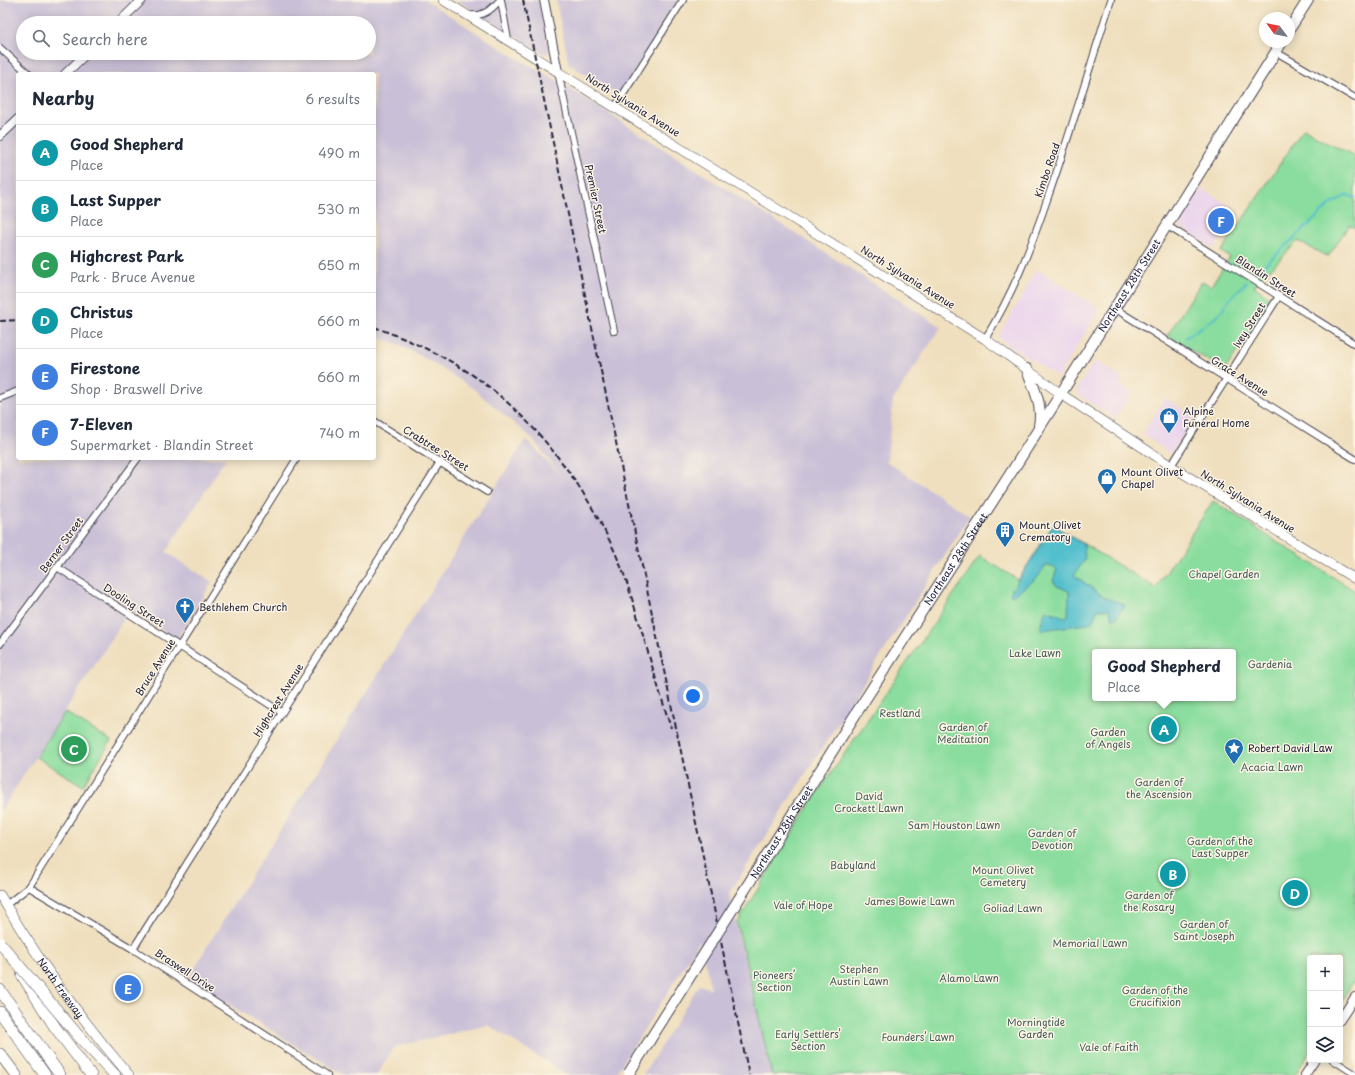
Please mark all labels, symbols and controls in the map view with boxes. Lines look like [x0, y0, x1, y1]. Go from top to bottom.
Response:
north arrow [1259, 12, 1295, 48]
search box [16, 16, 376, 60]
icon: search [30, 27, 52, 49]
text: Search here [62, 27, 148, 50]
street label: North Sylvania Avenue [583, 69, 684, 140]
text: Nearby [32, 85, 94, 111]
text: 6 results [305, 89, 360, 108]
text: Good Shepherd [70, 132, 184, 155]
street label: Kimbo Road [1030, 140, 1063, 199]
text: A [40, 143, 50, 162]
text: 490 m [318, 143, 360, 162]
text: Place [70, 155, 103, 174]
street label: Premier Street [582, 163, 611, 235]
text: Last Supper [70, 188, 161, 211]
text: B [41, 199, 49, 218]
text: 530 m [317, 199, 360, 218]
pin: F [1208, 206, 1234, 236]
text: Place [70, 211, 103, 230]
street label: Northeast 28th Street [1094, 236, 1163, 334]
street label: North Sylvania Avenue [858, 241, 959, 312]
text: Highcrest Park [70, 244, 184, 267]
street label: Blandin Street [1233, 251, 1300, 300]
text: C [40, 255, 50, 274]
text: 650 m [318, 255, 360, 274]
text: Park · Bruce Avenue [70, 267, 195, 286]
street label: Ivey Street [1229, 299, 1268, 350]
text: Christus [70, 300, 133, 323]
text: D [40, 311, 50, 330]
text: 660 m [317, 311, 360, 330]
text: Place [70, 323, 103, 342]
street label: Grace Avenue [1209, 352, 1272, 400]
text: Firestone [70, 356, 140, 379]
text: E [41, 367, 49, 386]
text: 660 m [317, 367, 360, 386]
text: Shop · Braswell Drive [70, 379, 203, 398]
place label: Alpine Funeral Home [1183, 403, 1250, 430]
shop icon: Alpine Funeral Home [1158, 406, 1180, 434]
text: 7-Eleven [70, 412, 133, 435]
street label: Crabtree Street [400, 421, 472, 474]
text: F [41, 423, 49, 442]
text: 740 m [319, 423, 360, 442]
text: Supermarket · Blandin Street [70, 435, 253, 454]
place label: Mount Olivet Chapel [1121, 464, 1183, 491]
street label: North Sylvania Avenue [1198, 465, 1299, 536]
shop icon: Mount Olivet Chapel [1096, 467, 1118, 495]
street label: Northeast 28th Street [920, 509, 990, 608]
street label: Berner Street [35, 514, 86, 576]
place label: Mount Olivet Crematory [1019, 517, 1081, 545]
building icon: Mount Olivet Crematory [994, 520, 1016, 548]
park label: Chapel Garden [1188, 566, 1260, 581]
street label: Dooling Street [101, 579, 168, 630]
church icon: Bethlehem Church [174, 596, 196, 624]
place label: Bethlehem Church [199, 599, 287, 614]
street label: Bruce Avenue [131, 635, 178, 698]
park label: Lake Lawn [1009, 645, 1061, 660]
popup [1092, 649, 1236, 701]
text: Good Shepherd [1107, 654, 1221, 677]
park label: Gardenia [1248, 656, 1293, 671]
street label: Highcrest Avenue [249, 660, 306, 739]
text: Place [1107, 677, 1140, 696]
your location [683, 686, 703, 706]
park label: Restland [879, 705, 921, 720]
pin: A [1151, 714, 1177, 744]
park label: Garden of Meditation [937, 719, 989, 746]
park label: Garden of Angels [1085, 724, 1131, 751]
pin: C [61, 734, 87, 764]
place icon: Robert David Law [1223, 737, 1245, 765]
place label: Robert David Law [1248, 740, 1333, 755]
park label: Acacia Lawn [1241, 759, 1303, 774]
park label: Garden of the Ascension [1126, 774, 1192, 801]
street label: Northeast 28th Street [746, 782, 816, 881]
park label: David Crockett Lawn [834, 788, 904, 815]
park label: Sam Houston Lawn [908, 817, 1000, 832]
park label: Garden of Devotion [1028, 825, 1077, 852]
park label: Garden of the Last Supper [1187, 833, 1253, 860]
park label: Babyland [830, 857, 876, 873]
pin: B [1160, 859, 1186, 889]
park label: Mount Olivet Cemetery [972, 862, 1034, 889]
pin: D [1282, 878, 1308, 908]
park label: Garden of the Rosary [1123, 887, 1175, 914]
park label: James Bowie Lawn [865, 893, 955, 908]
park label: Vale of Hope [773, 897, 833, 912]
park label: Goliad Lawn [983, 900, 1043, 915]
park label: Garden of Saint Joseph [1173, 916, 1235, 943]
park label: Memorial Lawn [1053, 935, 1127, 950]
street label: Braswell Drive [152, 944, 218, 995]
street label: North Freeway [34, 955, 88, 1021]
map controls [1307, 955, 1343, 1063]
button: + [1307, 955, 1343, 991]
park label: Stephen Austin Lawn [829, 961, 889, 988]
park label: Pioneers’ Section [753, 967, 795, 994]
park label: Alamo Lawn [939, 970, 999, 985]
pin: E [115, 973, 141, 1003]
park label: Garden of the Crucifixion [1122, 982, 1188, 1009]
button: − [1307, 991, 1343, 1027]
park label: Morningtide Garden [1007, 1014, 1065, 1041]
park label: Early Settlers’ Section [775, 1026, 841, 1053]
button: layers [1307, 1027, 1343, 1063]
park label: Founders’ Lawn [881, 1029, 955, 1044]
park label: Vale of Faith [1079, 1039, 1139, 1054]

